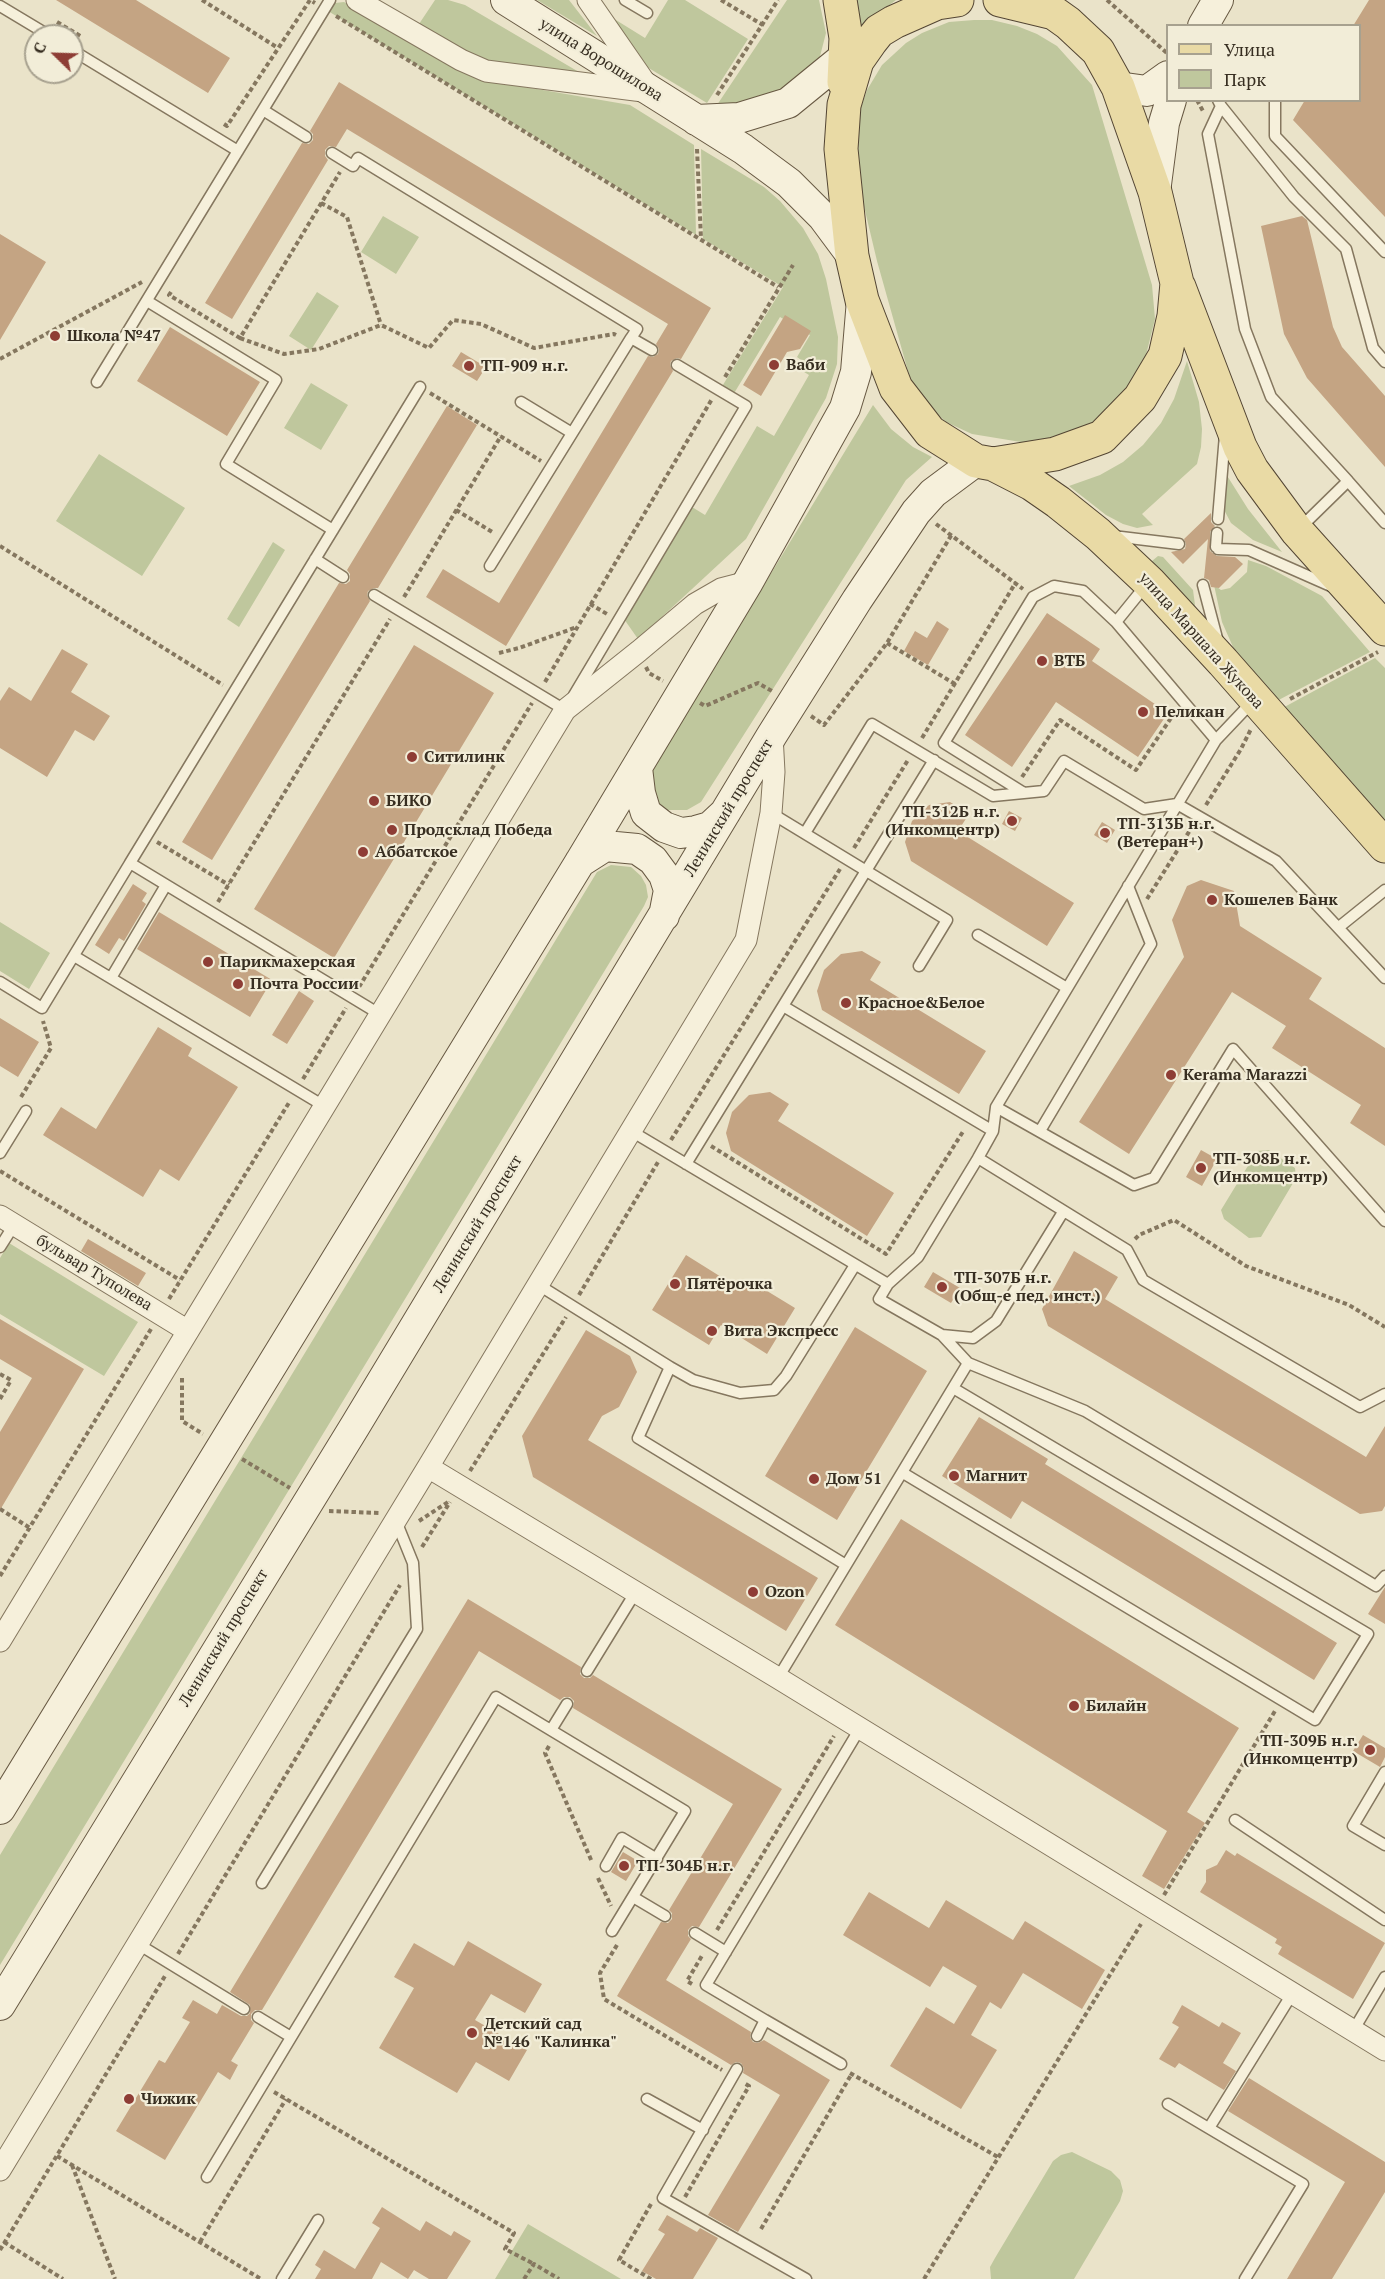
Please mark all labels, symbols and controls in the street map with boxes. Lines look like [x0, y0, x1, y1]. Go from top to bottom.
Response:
street label: улица Ворошилова [536, 14, 666, 106]
north arrow [24, 24, 84, 84]
legend [1166, 24, 1361, 102]
text: Улица [1224, 37, 1275, 61]
text: С [27, 39, 51, 57]
text: Парк [1224, 67, 1266, 91]
place label: Школа №47 [67, 326, 161, 346]
marker: Школа №47 [48, 329, 62, 343]
place label: Ваби [786, 355, 825, 375]
place label: ТП-909 н.г. [481, 356, 569, 376]
marker: Ваби [767, 358, 781, 372]
marker: ТП-909 н.г. [462, 359, 476, 373]
street label: улица Маршала Жукова [1135, 569, 1267, 713]
place label: ВТБ [1054, 651, 1085, 671]
marker: ВТБ [1035, 654, 1049, 668]
place label: Пеликан [1155, 702, 1225, 722]
marker: Пеликан [1136, 705, 1150, 719]
street label: Ленинский проспект [680, 736, 778, 880]
place label: Ситилинк [424, 747, 505, 767]
marker: Ситилинк [405, 750, 419, 764]
place label: БИКО [386, 791, 431, 811]
marker: БИКО [367, 794, 381, 808]
place label: ТП-312Б н.г. (Инкомцентр) [885, 802, 1000, 840]
marker: ТП-312Б н.г. (Инкомцентр) [1005, 814, 1019, 828]
place label: ТП-313Б н.г. (Ветеран+) [1117, 814, 1215, 852]
place label: Продсклад Победа [404, 820, 552, 840]
marker: Продсклад Победа [385, 823, 399, 837]
marker: ТП-313Б н.г. (Ветеран+) [1098, 826, 1112, 840]
place label: Аббатское [375, 842, 458, 862]
marker: Аббатское [356, 845, 370, 859]
place label: Кошелев Банк [1224, 890, 1338, 910]
marker: Кошелев Банк [1205, 893, 1219, 907]
place label: Парикмахерская [220, 952, 355, 972]
marker: Парикмахерская [201, 955, 215, 969]
place label: Почта России [250, 974, 359, 994]
marker: Почта России [231, 977, 245, 991]
place label: Красное&Белое [858, 993, 985, 1013]
marker: Красное&Белое [839, 996, 853, 1010]
place label: Kerama Marazzi [1183, 1065, 1307, 1085]
marker: Kerama Marazzi [1164, 1068, 1178, 1082]
place label: ТП-308Б н.г. (Инкомцентр) [1213, 1149, 1328, 1187]
street label: Ленинский проспект [429, 1152, 527, 1296]
marker: ТП-308Б н.г. (Инкомцентр) [1194, 1161, 1208, 1175]
street label: бульвар Туполева [32, 1231, 156, 1315]
place label: ТП-307Б н.г. (Общ-е пед. инст.) [954, 1268, 1100, 1306]
place label: Пятёрочка [687, 1274, 773, 1294]
marker: Пятёрочка [668, 1277, 682, 1291]
marker: ТП-307Б н.г. (Общ-е пед. инст.) [935, 1280, 949, 1294]
place label: Вита Экспресс [724, 1321, 839, 1341]
marker: Вита Экспресс [705, 1324, 719, 1338]
place label: Магнит [966, 1466, 1027, 1486]
place label: Дом 51 [826, 1469, 882, 1489]
marker: Магнит [947, 1469, 961, 1483]
marker: Дом 51 [807, 1472, 821, 1486]
street label: Ленинский проспект [175, 1566, 273, 1710]
place label: Ozon [765, 1582, 805, 1602]
marker: Ozon [746, 1585, 760, 1599]
place label: Билайн [1086, 1696, 1147, 1716]
marker: Билайн [1067, 1699, 1081, 1713]
place label: ТП-309Б н.г. (Инкомцентр) [1243, 1731, 1358, 1769]
marker: ТП-309Б н.г. (Инкомцентр) [1363, 1743, 1377, 1757]
place label: ТП-304Б н.г. [636, 1856, 734, 1876]
marker: ТП-304Б н.г. [617, 1859, 631, 1873]
place label: Детский сад №146 "Калинка" [484, 2014, 617, 2052]
marker: Детский сад №146 "Калинка" [465, 2026, 479, 2040]
place label: Чижик [141, 2089, 196, 2109]
marker: Чижик [122, 2092, 136, 2106]

